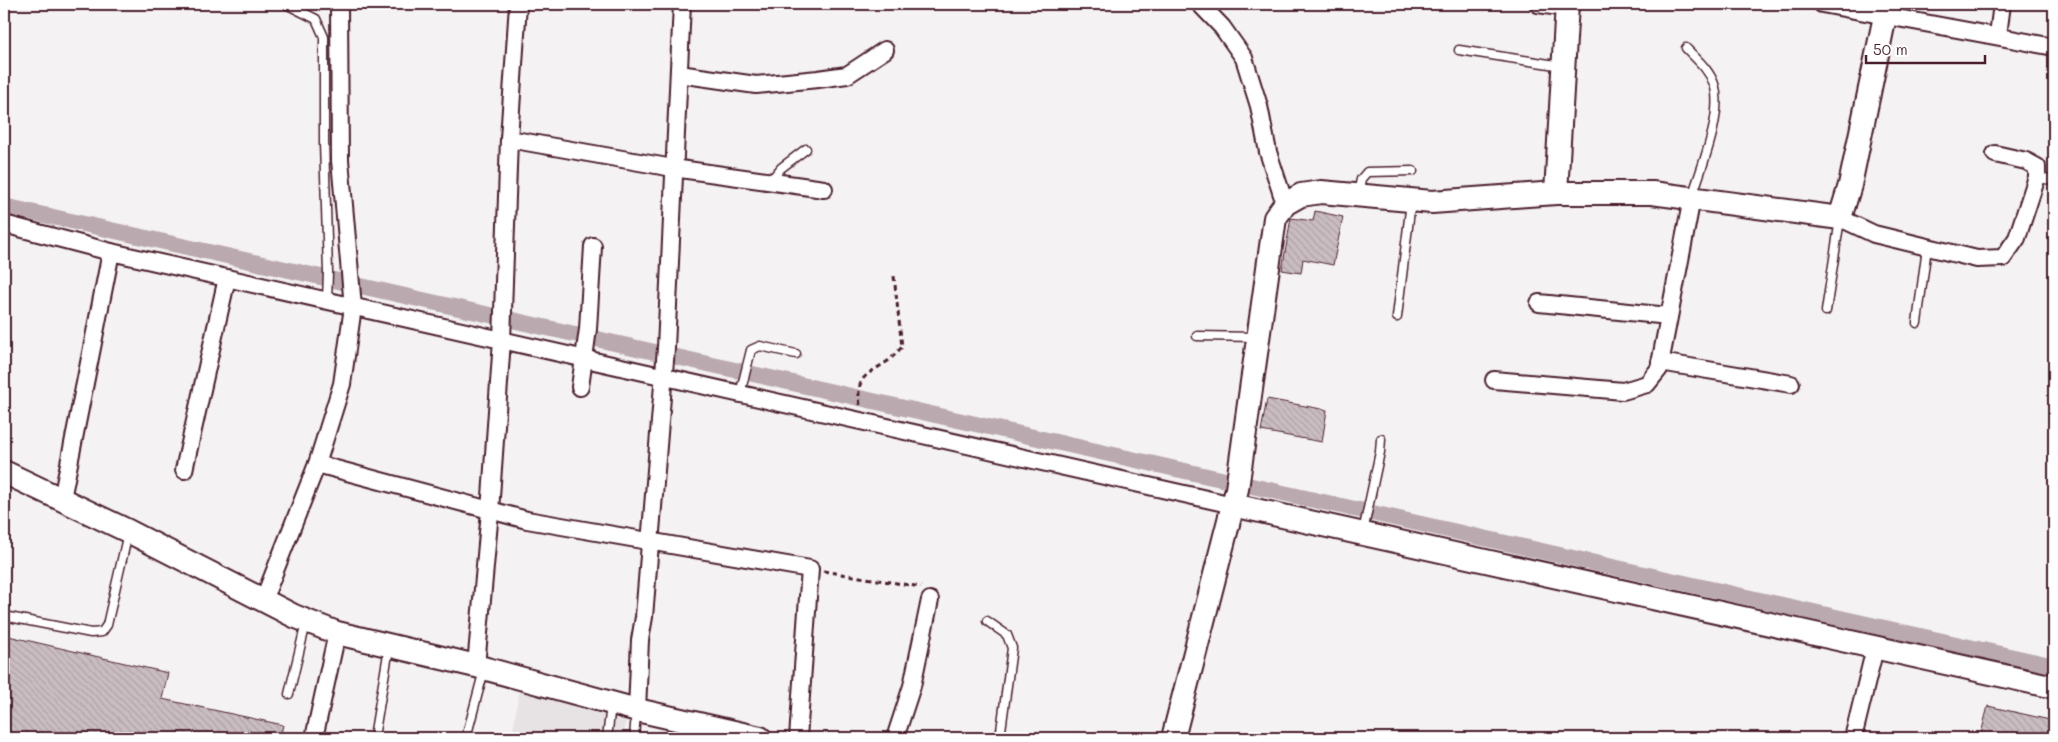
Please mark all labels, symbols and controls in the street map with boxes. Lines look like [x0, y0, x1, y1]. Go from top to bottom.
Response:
scale bar [1866, 32, 1984, 64]
text: 50 m [1873, 39, 1908, 59]

